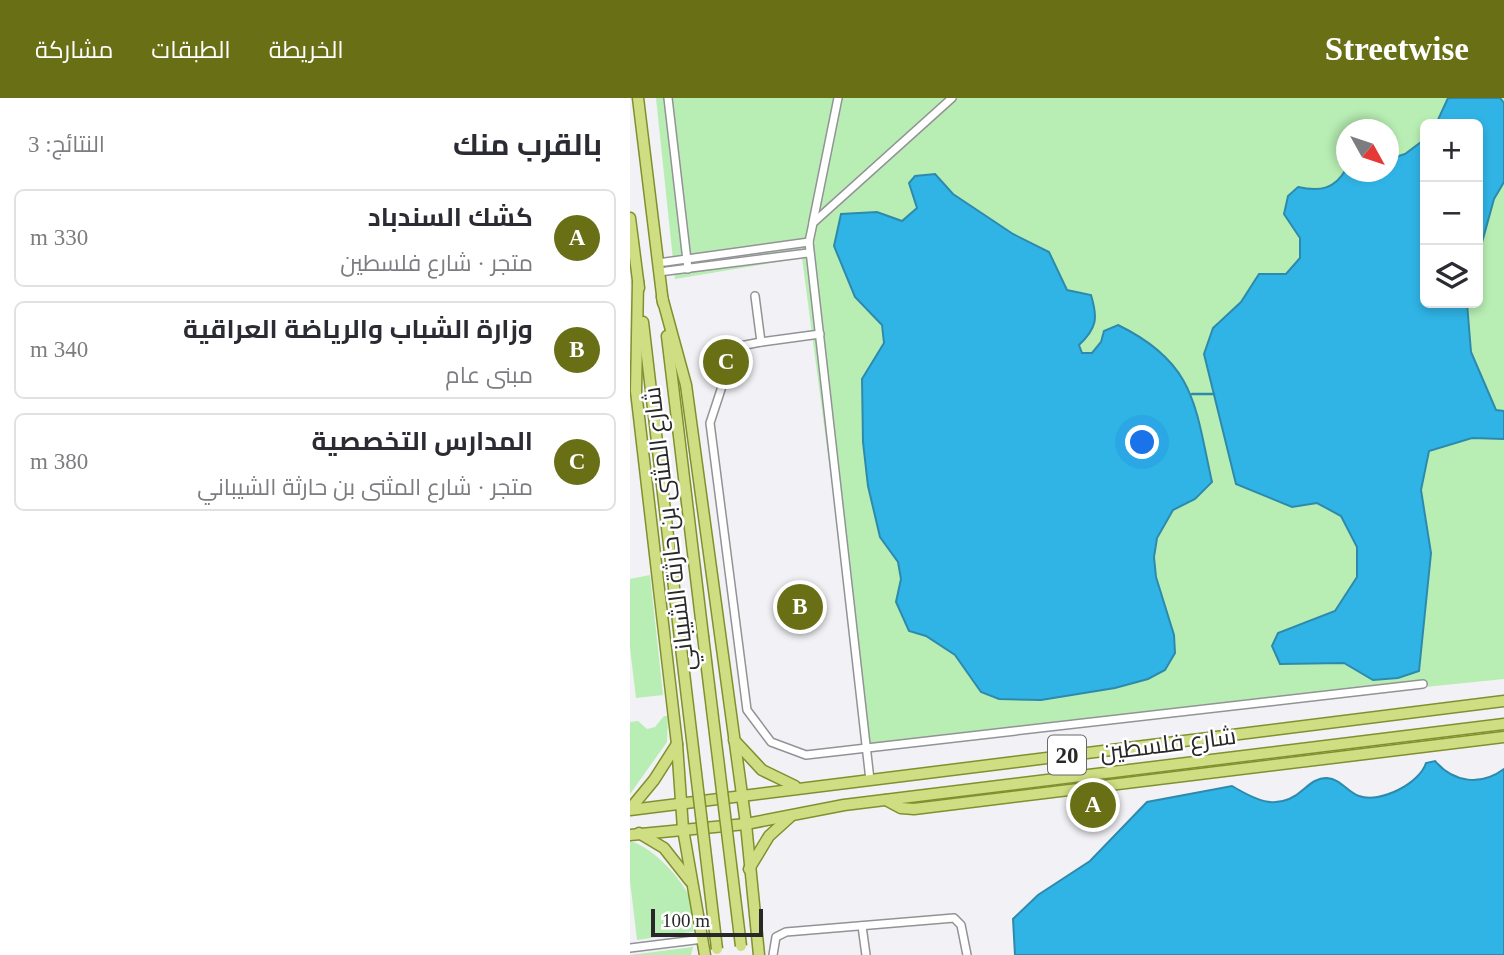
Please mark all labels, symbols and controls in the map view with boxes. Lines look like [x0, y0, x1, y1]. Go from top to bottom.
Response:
text: Streetwise [1325, 31, 1469, 67]
text: مشاركة [35, 37, 113, 63]
text: الطبقات [151, 37, 231, 63]
text: الخريطة [269, 37, 344, 63]
north arrow [1336, 119, 1399, 182]
map controls [1420, 119, 1483, 308]
button: + [1420, 119, 1483, 182]
text: بالقرب منك [453, 128, 602, 161]
text: النتائج: 3 [28, 132, 105, 157]
button: − [1420, 182, 1483, 245]
text: كشك السندباد [368, 203, 533, 232]
text: 330 m [30, 225, 88, 250]
text: A [569, 225, 585, 250]
button: layers [1420, 245, 1483, 308]
text: متجر · شارع فلسطين [340, 251, 533, 276]
text: وزارة الشباب والرياضة العراقية [183, 315, 533, 344]
pin: C [703, 336, 749, 388]
text: 340 m [30, 337, 88, 362]
text: B [569, 337, 585, 362]
text: مبنى عام [445, 363, 533, 388]
street label: شارع المثنى بن حارثة الشيباني [639, 385, 705, 673]
your location [1125, 425, 1159, 459]
text: المدارس التخصصية [312, 427, 533, 456]
text: 380 m [30, 449, 88, 474]
text: C [569, 449, 585, 474]
text: متجر · شارع المثنى بن حارثة الشيباني [197, 475, 533, 500]
pin: B [777, 581, 823, 633]
street label: شارع فلسطين [1098, 723, 1238, 768]
road number: 20 [1048, 736, 1086, 775]
pin: A [1070, 779, 1116, 831]
scale bar [651, 906, 763, 938]
text: 100 m [662, 910, 710, 931]

